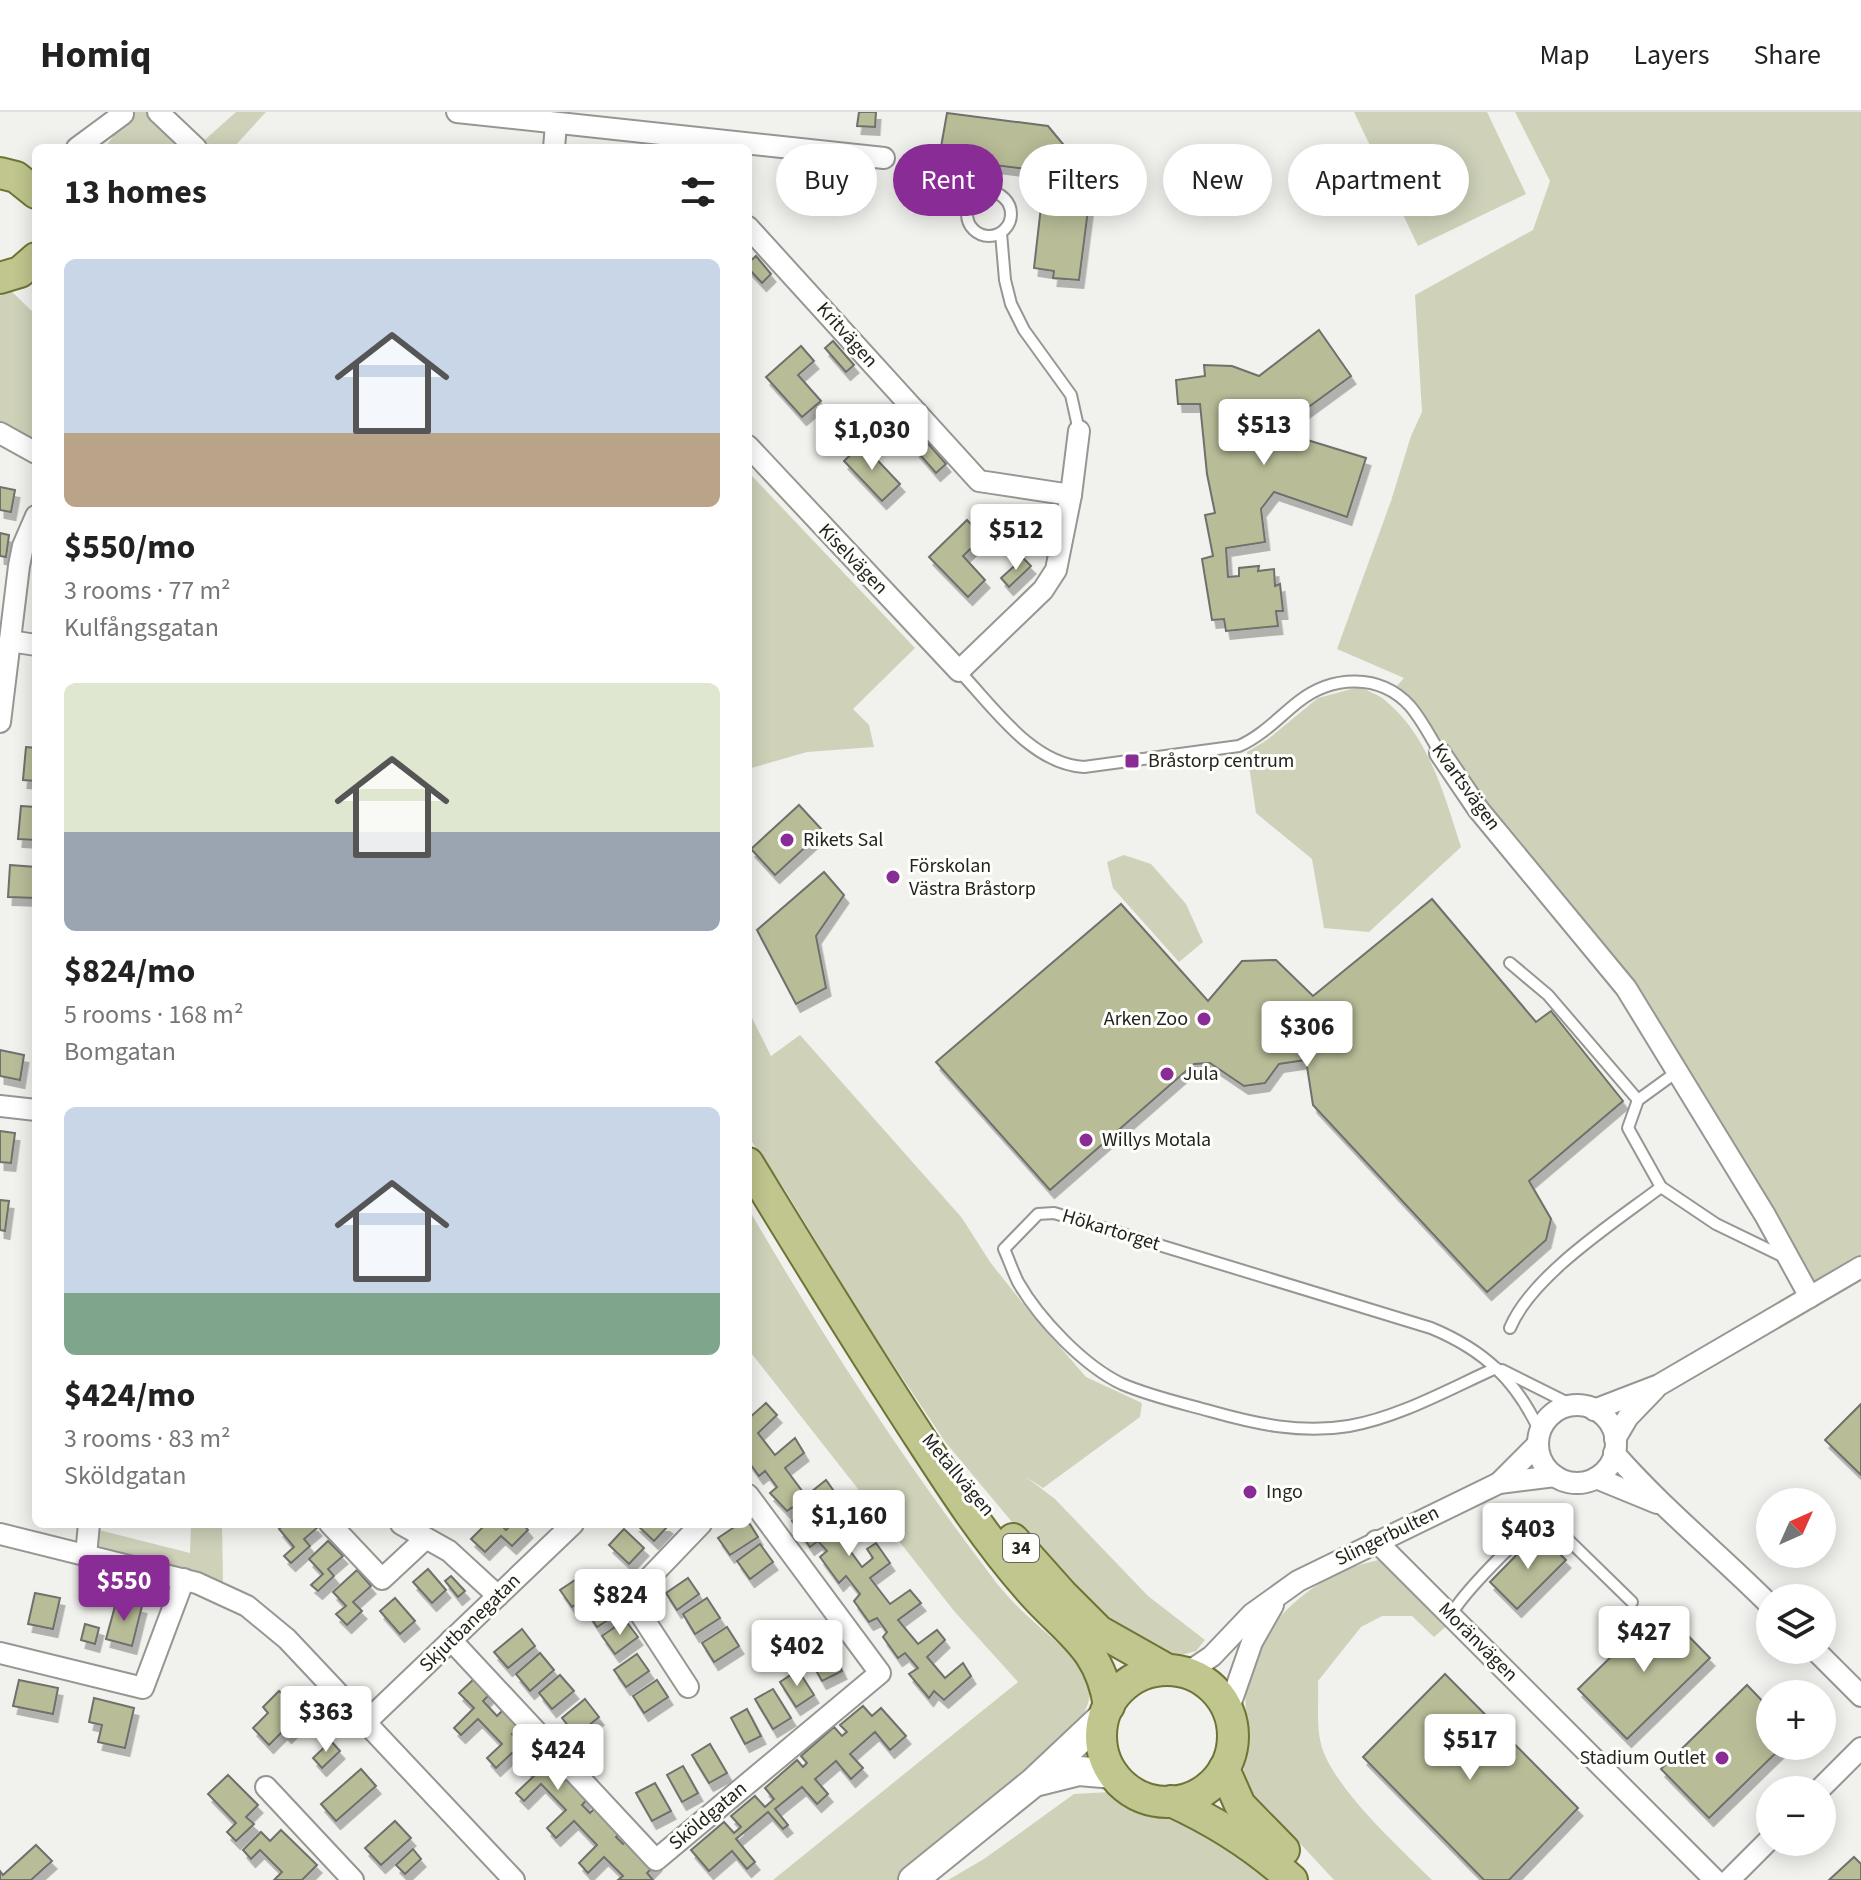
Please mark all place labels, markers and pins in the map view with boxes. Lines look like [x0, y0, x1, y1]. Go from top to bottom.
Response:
pin: $513 [1217, 399, 1311, 467]
pin: $1,030 [807, 404, 937, 472]
pin: $512 [969, 504, 1063, 572]
place label: Bråstorp centrum [1148, 747, 1294, 775]
marker: Bråstorp centrum [1123, 752, 1141, 770]
place label: Rikets Sal [803, 826, 883, 854]
marker: Rikets Sal [778, 831, 796, 849]
place label: Förskolan Västra Bråstorp [909, 852, 1036, 903]
marker: Förskolan Västra Bråstorp [884, 868, 902, 886]
pin: $306 [1260, 1001, 1354, 1069]
place label: Arken Zoo [1104, 1005, 1188, 1033]
marker: Arken Zoo [1195, 1010, 1213, 1028]
place label: Jula [1183, 1060, 1219, 1088]
marker: Jula [1158, 1065, 1176, 1083]
place label: Willys Motala [1102, 1126, 1211, 1154]
marker: Willys Motala [1077, 1131, 1095, 1149]
place label: Ingo [1266, 1478, 1303, 1506]
marker: Ingo [1241, 1483, 1259, 1501]
pin: $1,160 [784, 1490, 914, 1558]
pin: $403 [1481, 1503, 1575, 1571]
pin: $550 [77, 1555, 171, 1623]
pin: $824 [573, 1569, 667, 1637]
pin: $427 [1597, 1606, 1691, 1674]
pin: $402 [750, 1620, 844, 1688]
pin: $363 [279, 1686, 373, 1754]
pin: $517 [1423, 1714, 1517, 1782]
pin: $424 [511, 1724, 605, 1792]
place label: Stadium Outlet [1579, 1744, 1706, 1772]
marker: Stadium Outlet [1713, 1749, 1731, 1767]

